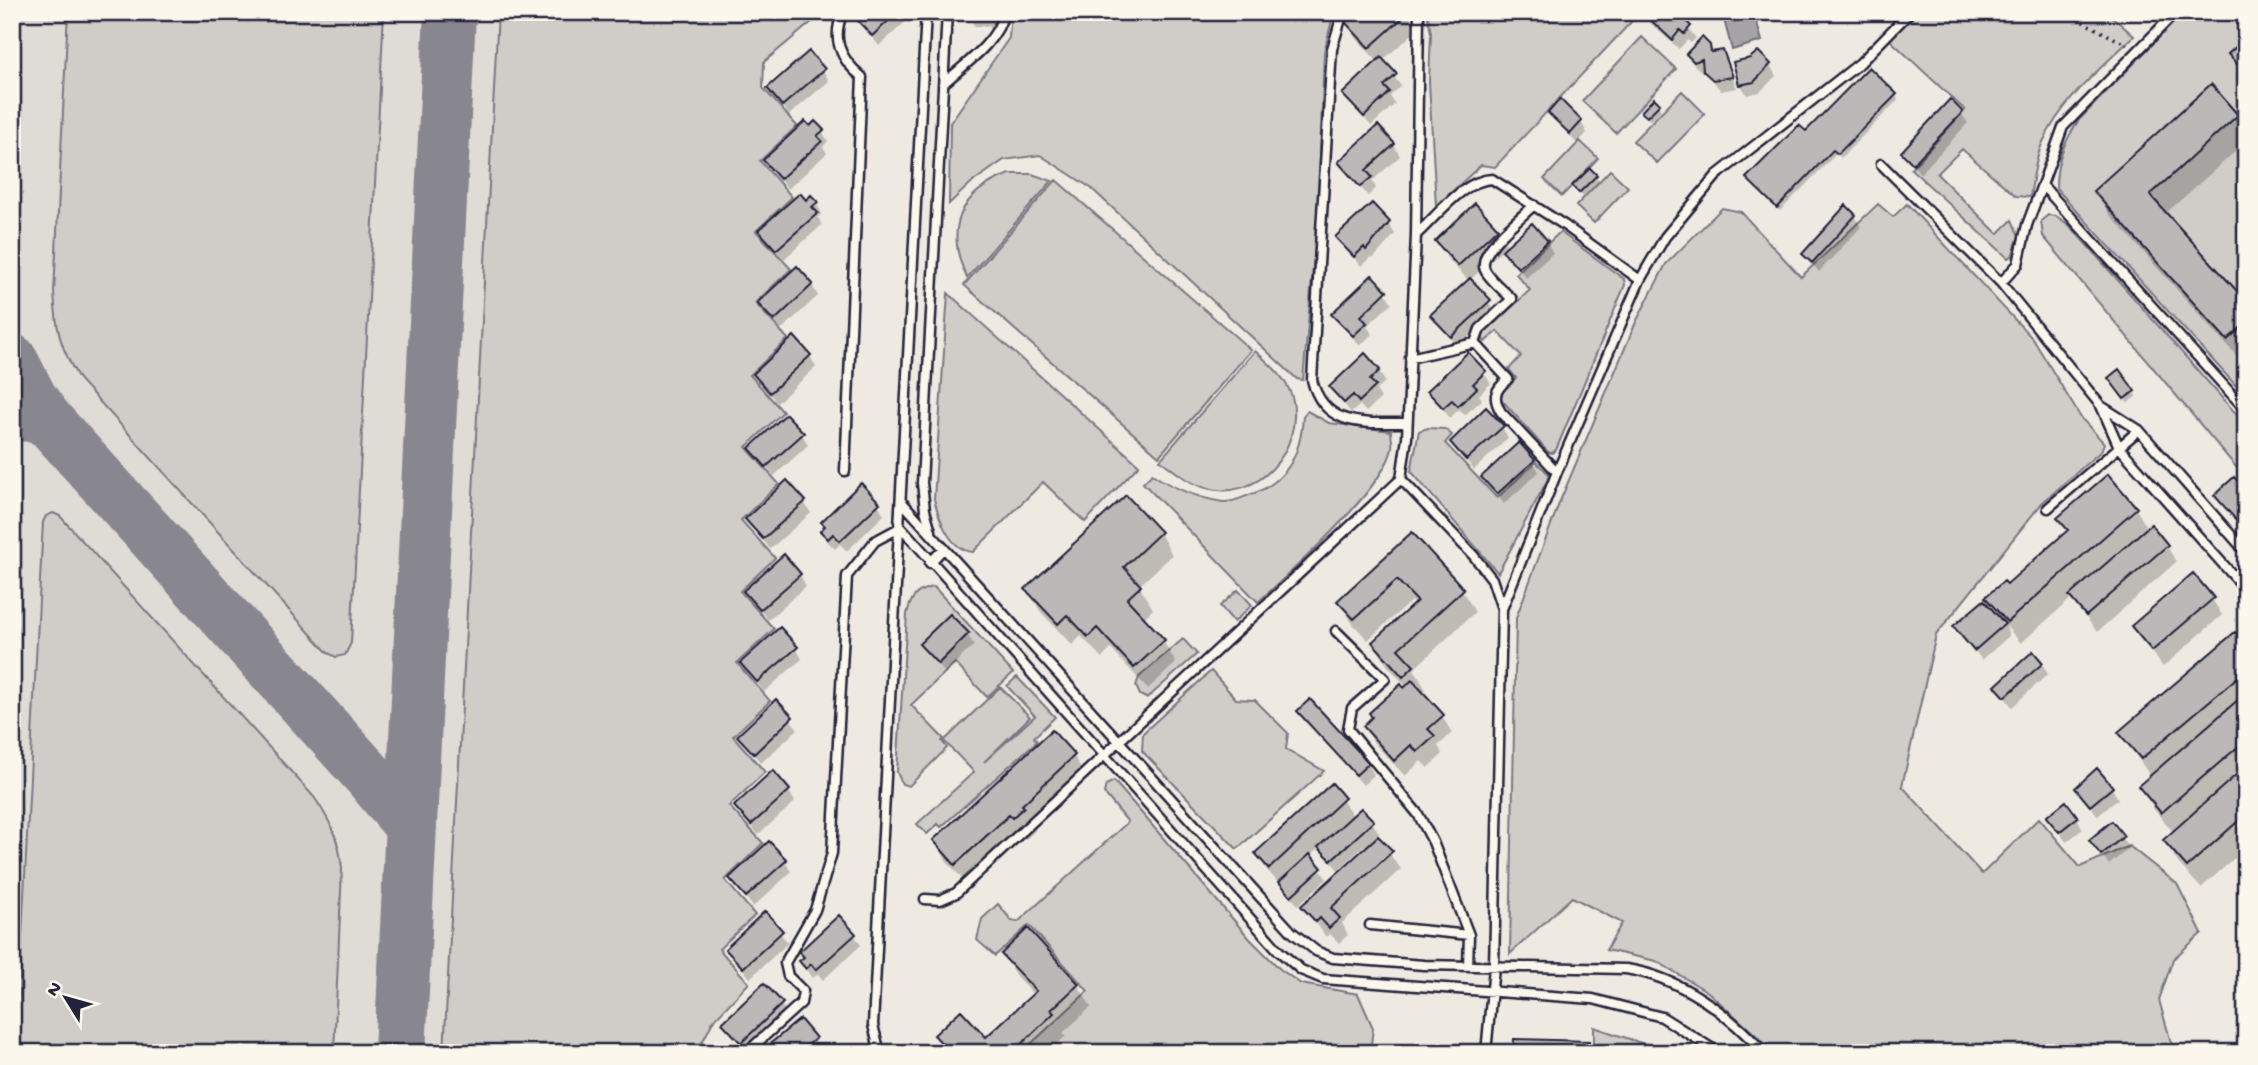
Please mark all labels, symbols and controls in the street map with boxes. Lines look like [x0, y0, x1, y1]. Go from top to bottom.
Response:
north arrow [32, 964, 102, 1034]
text: N [42, 978, 68, 1002]

